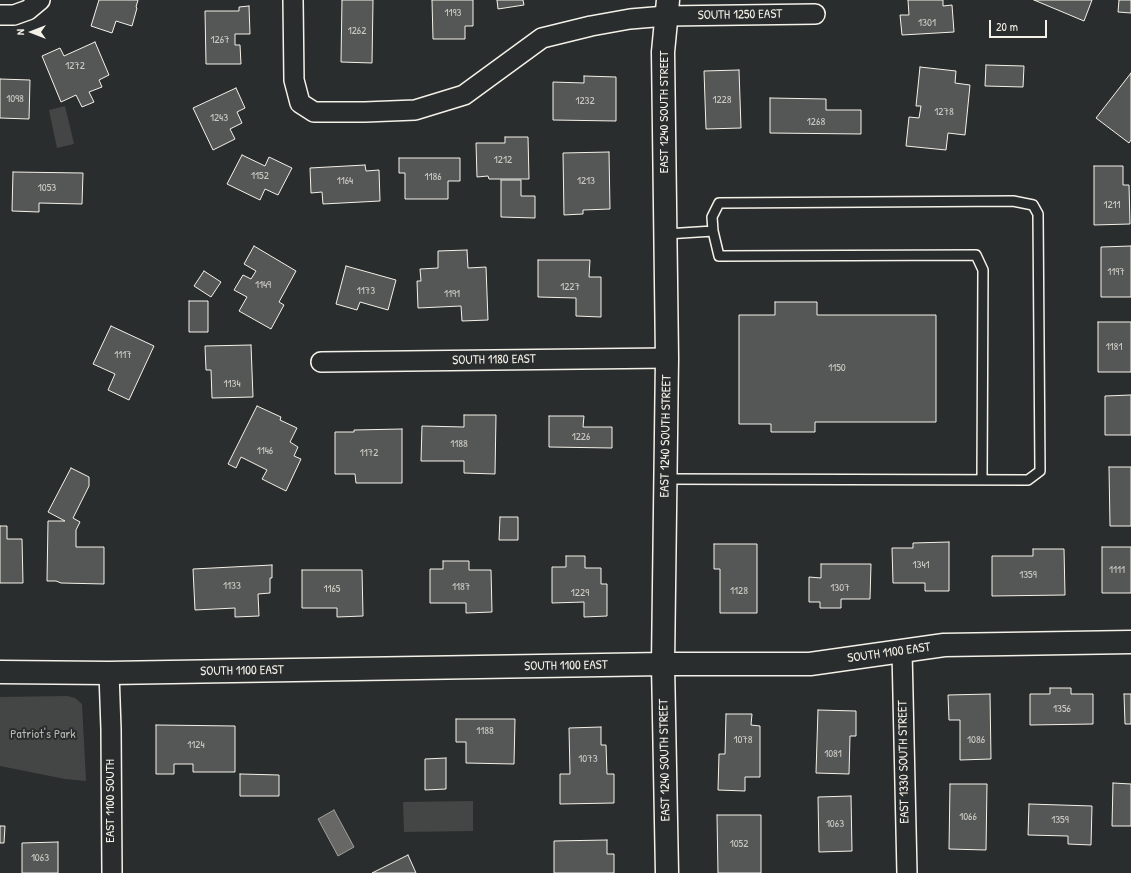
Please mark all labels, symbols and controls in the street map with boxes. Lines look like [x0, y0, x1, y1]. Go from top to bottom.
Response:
house number: 1193 [445, 6, 461, 20]
street label: SOUTH 1250 EAST [697, 6, 783, 24]
north arrow [12, 12, 52, 52]
scale bar [991, 12, 1049, 38]
house number: 1301 [918, 16, 936, 30]
text: 20 m [996, 18, 1018, 35]
house number: 1262 [348, 24, 366, 38]
text: N [13, 29, 27, 35]
house number: 1267 [211, 33, 229, 47]
street label: EAST 1240 SOUTH STREET [657, 51, 673, 173]
house number: 1272 [65, 59, 85, 73]
house number: 1098 [6, 92, 24, 106]
house number: 1228 [712, 93, 732, 107]
house number: 1232 [575, 94, 595, 108]
house number: 1278 [934, 105, 954, 119]
house number: 1243 [210, 111, 228, 125]
house number: 1268 [807, 115, 825, 129]
house number: 1212 [494, 153, 512, 167]
house number: 1152 [251, 169, 269, 183]
house number: 1186 [424, 170, 442, 184]
house number: 1164 [337, 174, 353, 188]
house number: 1213 [577, 174, 595, 188]
house number: 1053 [38, 181, 56, 195]
house number: 1211 [1103, 198, 1121, 212]
house number: 1197 [1107, 265, 1125, 279]
house number: 1149 [255, 278, 271, 292]
house number: 1227 [560, 280, 580, 294]
house number: 1173 [357, 284, 375, 298]
house number: 1191 [444, 287, 460, 301]
house number: 1181 [1106, 340, 1122, 354]
house number: 1117 [114, 348, 132, 362]
street label: SOUTH 1180 EAST [452, 351, 536, 369]
house number: 1150 [828, 361, 846, 375]
street label: EAST 1240 SOUTH STREET [657, 375, 675, 497]
house number: 1134 [223, 377, 241, 391]
house number: 1226 [572, 430, 590, 444]
house number: 1188 [450, 437, 468, 451]
house number: 1146 [257, 444, 273, 458]
house number: 1172 [360, 446, 378, 460]
house number: 1341 [912, 558, 930, 572]
house number: 1111 [1109, 563, 1125, 577]
house number: 1359 [1019, 568, 1037, 582]
house number: 1133 [223, 579, 241, 593]
house number: 1187 [452, 580, 470, 594]
house number: 1307 [830, 581, 850, 595]
house number: 1165 [323, 582, 341, 596]
house number: 1128 [730, 584, 748, 598]
house number: 1229 [571, 586, 589, 600]
street label: SOUTH 1100 EAST [846, 639, 932, 667]
street label: SOUTH 1100 EAST [524, 657, 608, 675]
street label: SOUTH 1100 EAST [200, 662, 284, 680]
street label: EAST 1240 SOUTH STREET [656, 699, 674, 821]
street label: EAST 1330 SOUTH STREET [895, 700, 913, 824]
house number: 1356 [1053, 702, 1071, 716]
house number: 1188 [476, 724, 494, 738]
park label: Patriot's Park [10, 727, 76, 743]
house number: 1078 [733, 733, 753, 747]
house number: 1086 [967, 733, 985, 747]
house number: 1124 [187, 738, 205, 752]
house number: 1081 [824, 747, 842, 761]
house number: 1073 [578, 752, 598, 766]
street label: EAST 1100 SOUTH [103, 759, 119, 843]
house number: 1066 [959, 810, 977, 824]
house number: 1359 [1051, 813, 1069, 827]
house number: 1063 [826, 817, 844, 831]
house number: 1052 [730, 837, 748, 851]
house number: 1063 [31, 851, 49, 865]

